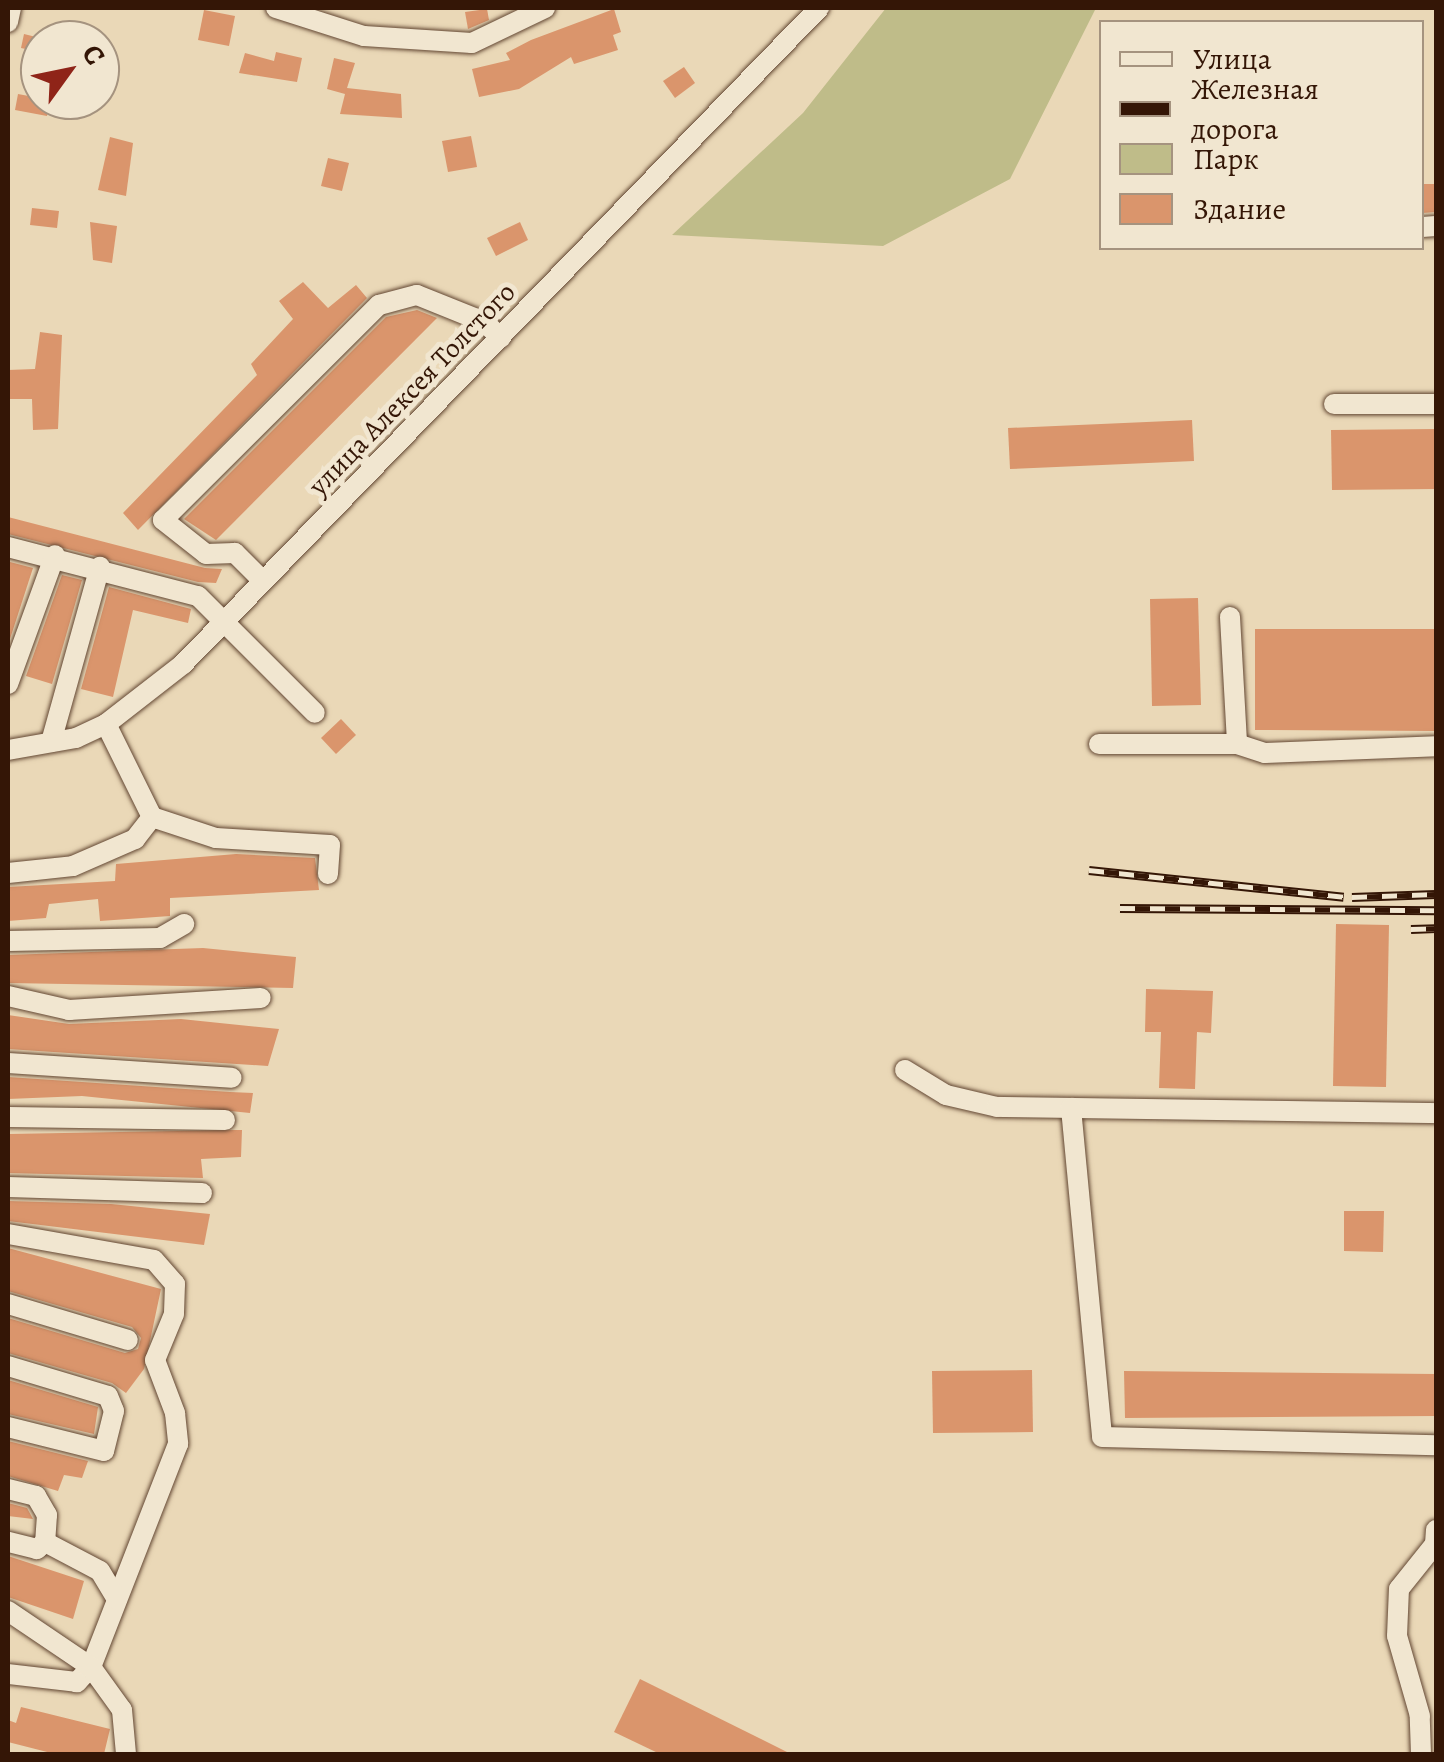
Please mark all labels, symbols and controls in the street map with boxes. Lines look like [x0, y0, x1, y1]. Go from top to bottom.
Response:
north arrow [20, 20, 120, 120]
legend [1099, 20, 1424, 250]
text: С [73, 37, 114, 72]
text: Улица [1193, 39, 1272, 79]
text: Железная дорога [1191, 69, 1319, 149]
text: Парк [1193, 139, 1259, 179]
text: Здание [1193, 189, 1286, 229]
street label: улица Алексея Толстого [302, 275, 522, 503]

